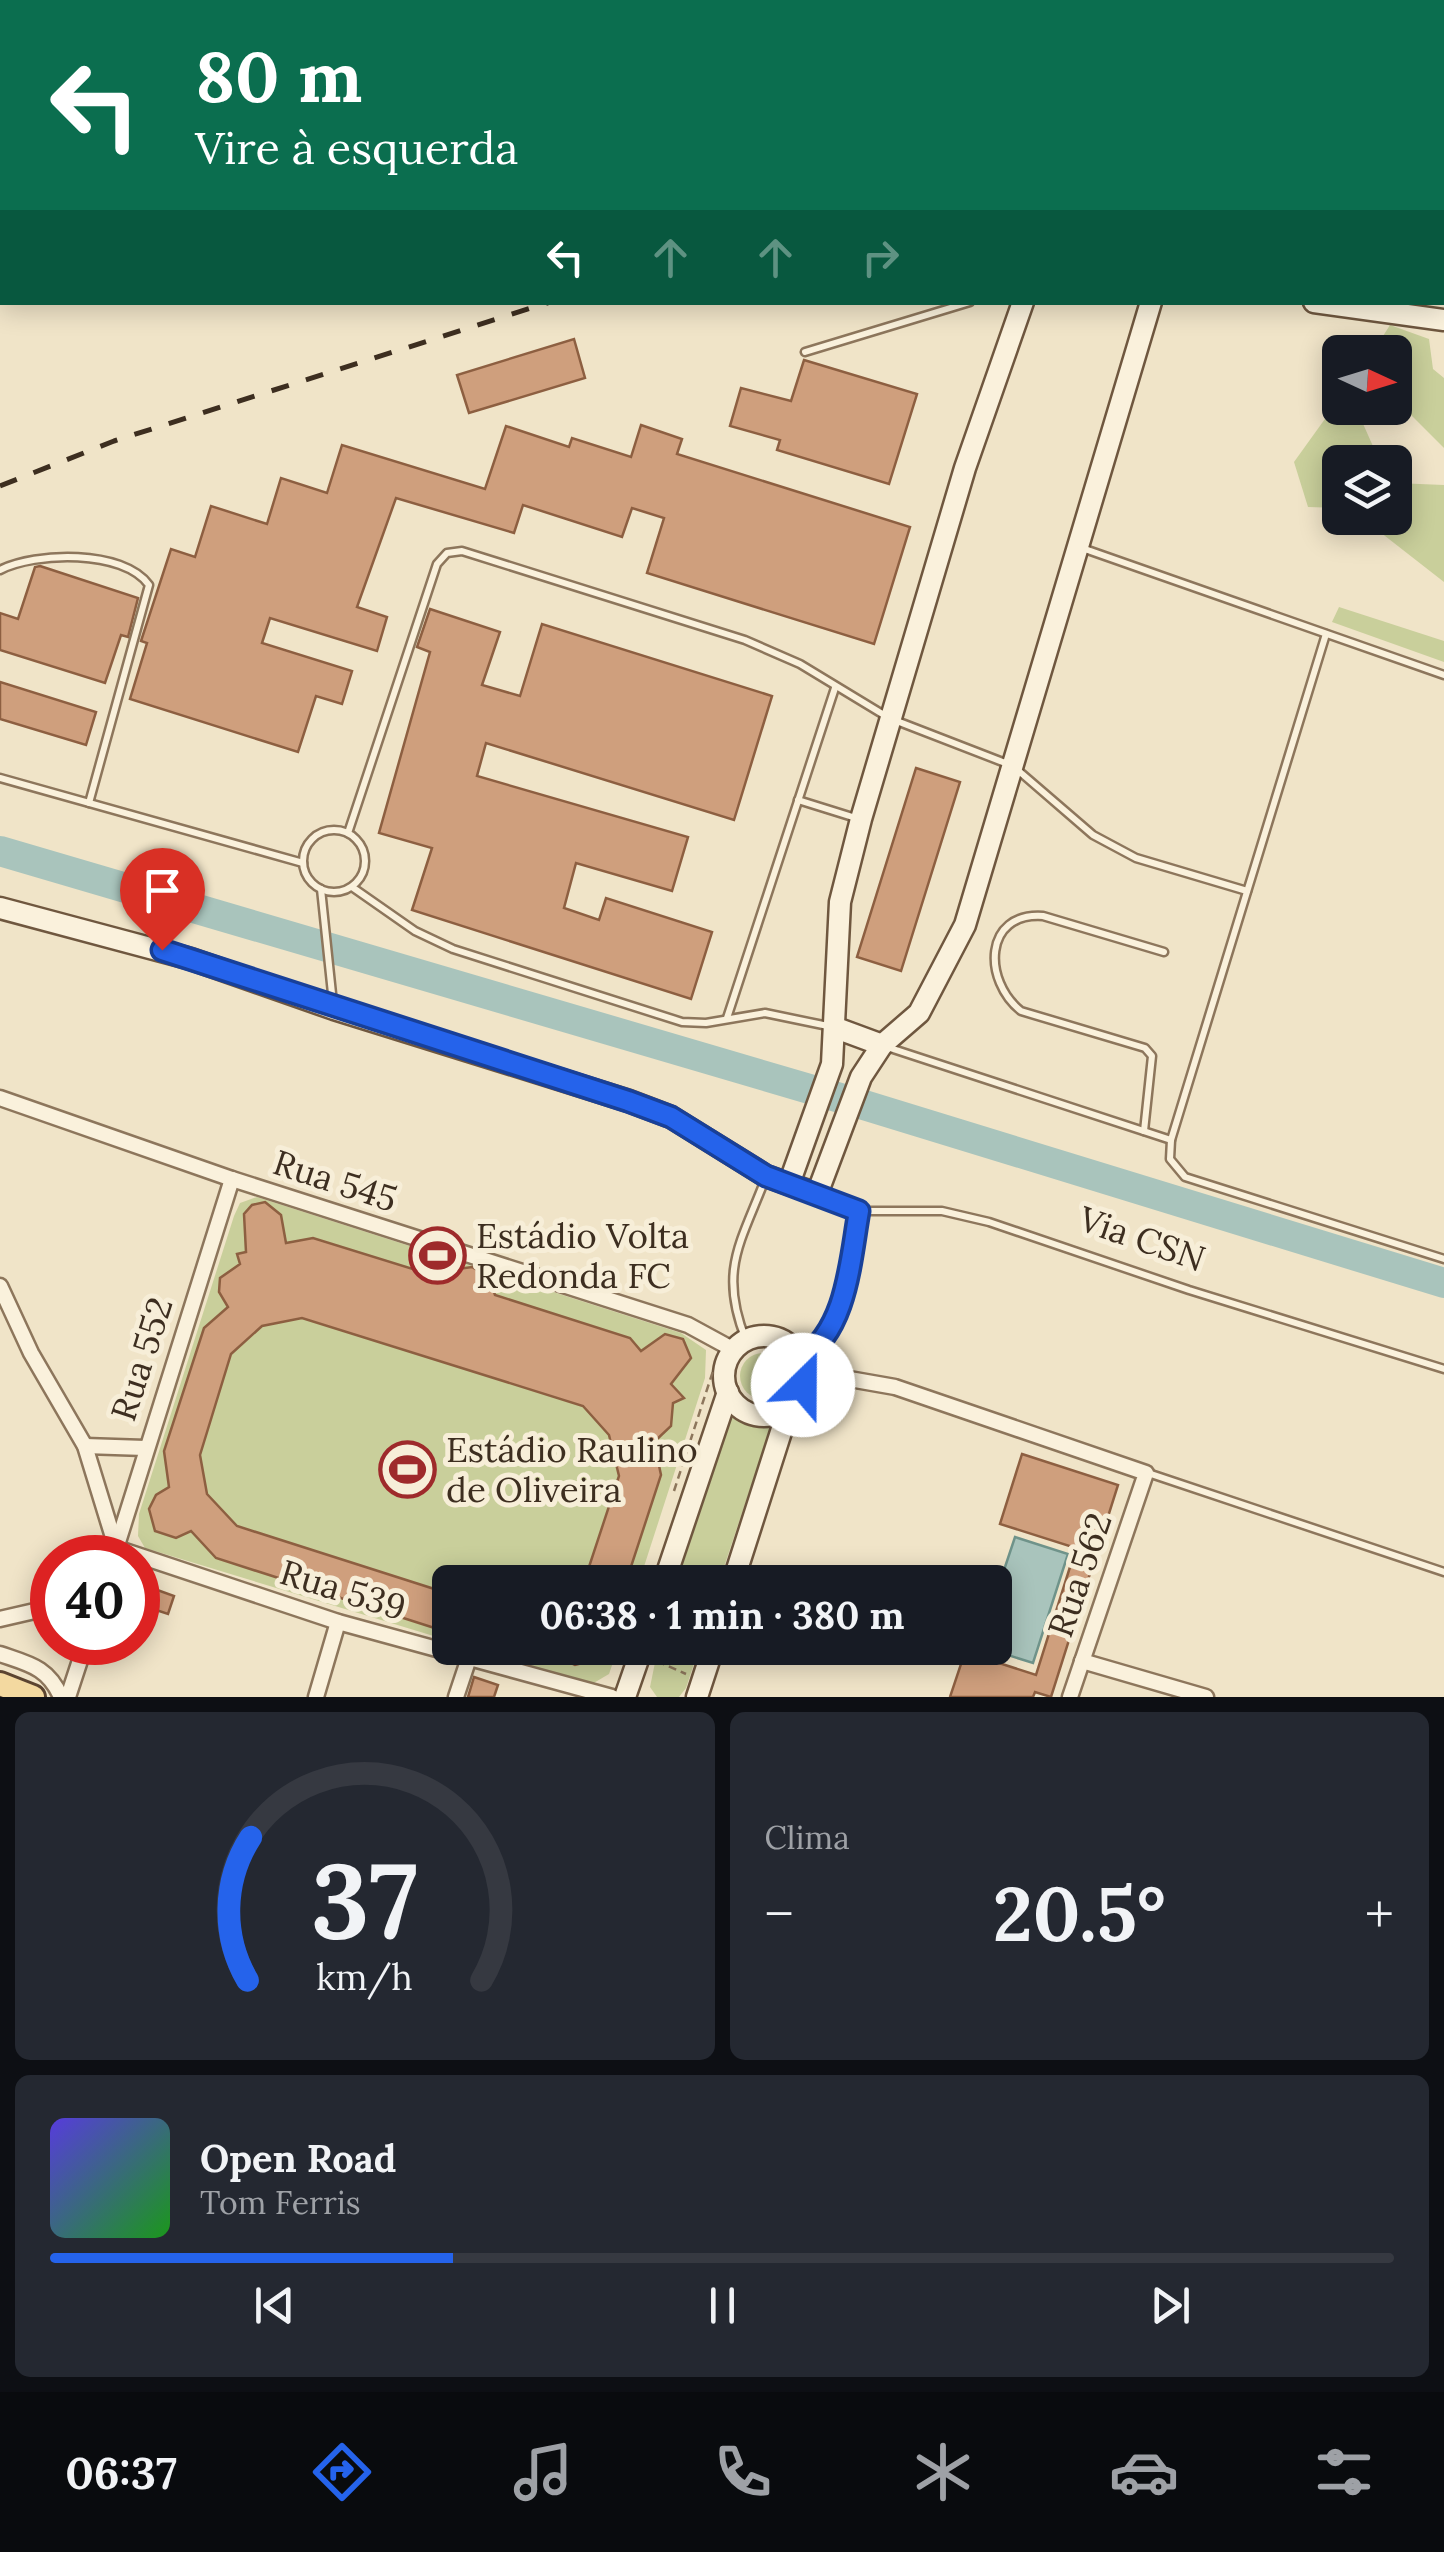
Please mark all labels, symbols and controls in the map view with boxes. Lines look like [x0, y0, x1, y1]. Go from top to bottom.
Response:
text: 80 m [195, 32, 362, 121]
icon: left [30, 40, 160, 170]
text: Vire à esquerda [195, 119, 519, 176]
icon: left [538, 230, 593, 285]
icon: ahead [643, 230, 698, 285]
icon: ahead [748, 230, 803, 285]
icon: right [853, 230, 908, 285]
north arrow [1322, 335, 1412, 425]
map controls [1322, 335, 1412, 535]
button: layers [1322, 445, 1412, 535]
pin [120, 848, 205, 951]
icon: arrive [135, 863, 190, 918]
street label: Rua 545 [268, 1139, 403, 1222]
street label: Via CSN [1072, 1196, 1211, 1281]
place label: Estádio Volta Redonda FC [476, 1213, 689, 1298]
sports icon: Estádio Volta Redonda FC [407, 1226, 467, 1286]
street label: Rua 552 [100, 1291, 183, 1426]
position arrow [751, 1333, 855, 1437]
place label: Estádio Raulino de Oliveira [446, 1427, 698, 1512]
sports icon: Estádio Raulino de Oliveira [377, 1440, 437, 1500]
street label: Rua 562 [1037, 1507, 1122, 1643]
speed limit sign: 40 [30, 1535, 160, 1665]
street label: Rua 539 [275, 1549, 411, 1630]
text: 06:38 · 1 min · 380 m [540, 1591, 904, 1639]
text: Clima [765, 1817, 850, 1858]
text: 37 [311, 1833, 418, 1966]
text: 20.5° [993, 1866, 1166, 1962]
text: − [765, 1879, 794, 1949]
text: + [1365, 1879, 1394, 1949]
text: km/h [316, 1954, 413, 2000]
text: Open Road [200, 2134, 396, 2182]
text: Tom Ferris [200, 2182, 361, 2223]
icon: previous [247, 2278, 302, 2333]
icon: pause [695, 2278, 750, 2333]
icon: next [1143, 2278, 1198, 2333]
icon: directions [307, 2437, 377, 2507]
icon: music [508, 2437, 578, 2507]
icon: phone [708, 2437, 778, 2507]
icon: climate [908, 2437, 978, 2507]
icon: car [1109, 2437, 1179, 2507]
icon: filters [1309, 2437, 1379, 2507]
text: 06:37 [65, 2444, 177, 2501]

